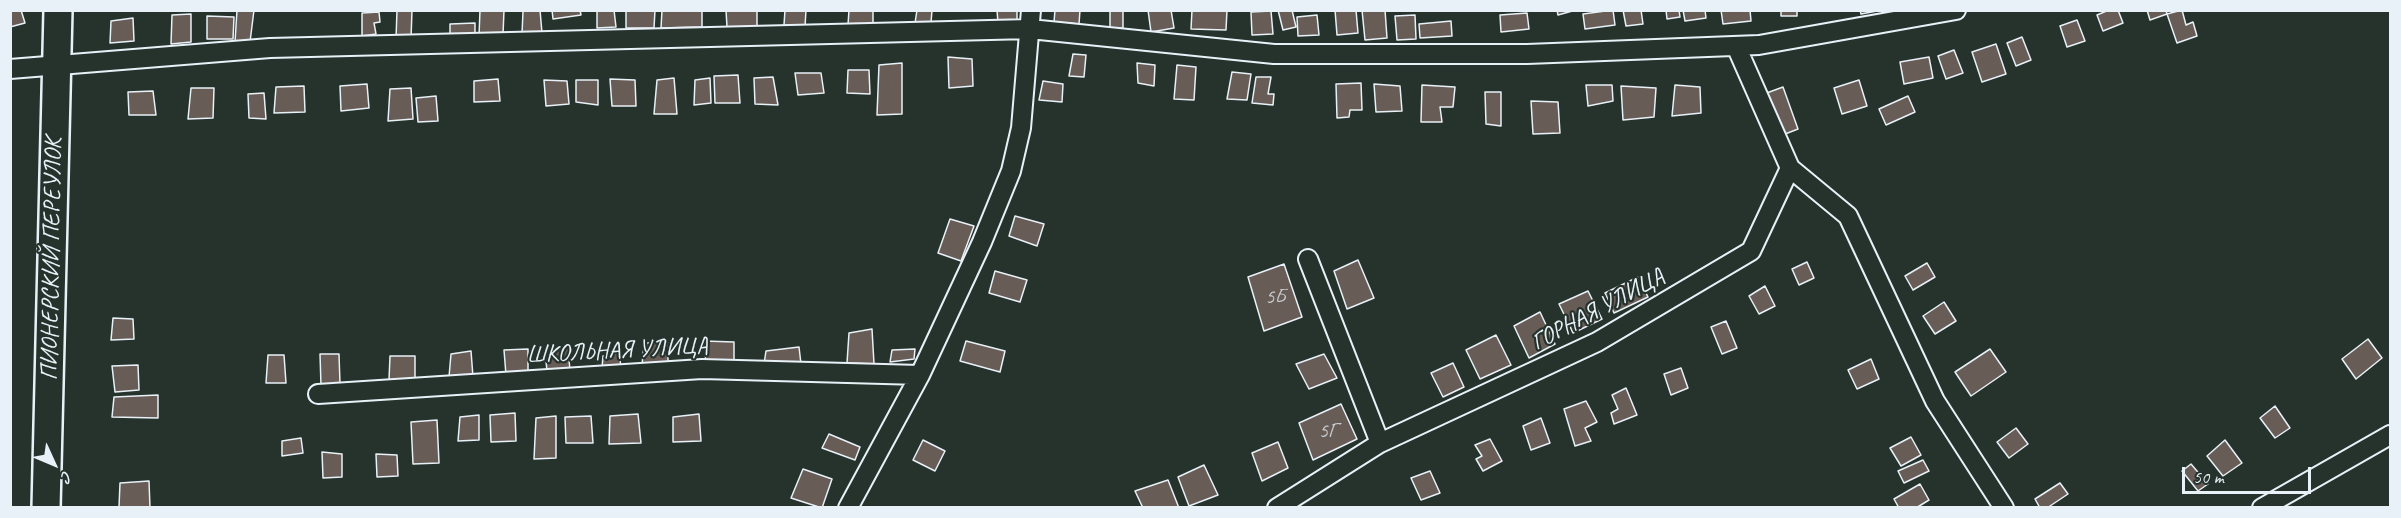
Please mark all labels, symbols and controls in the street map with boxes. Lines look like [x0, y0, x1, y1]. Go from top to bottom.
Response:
street label: ПИОНЕРСКИЙ ПЕРЕУЛОК [35, 137, 69, 381]
street label: ГОРНАЯ УЛИЦА [1527, 263, 1669, 357]
house number: 5Б [1265, 284, 1285, 310]
street label: ШКОЛЬНАЯ УЛИЦА [526, 332, 708, 370]
house number: 5Г [1318, 418, 1338, 444]
north arrow [24, 434, 84, 494]
scale bar [2185, 455, 2314, 493]
text: 50 m [2193, 466, 2224, 488]
text: С [57, 467, 77, 486]

